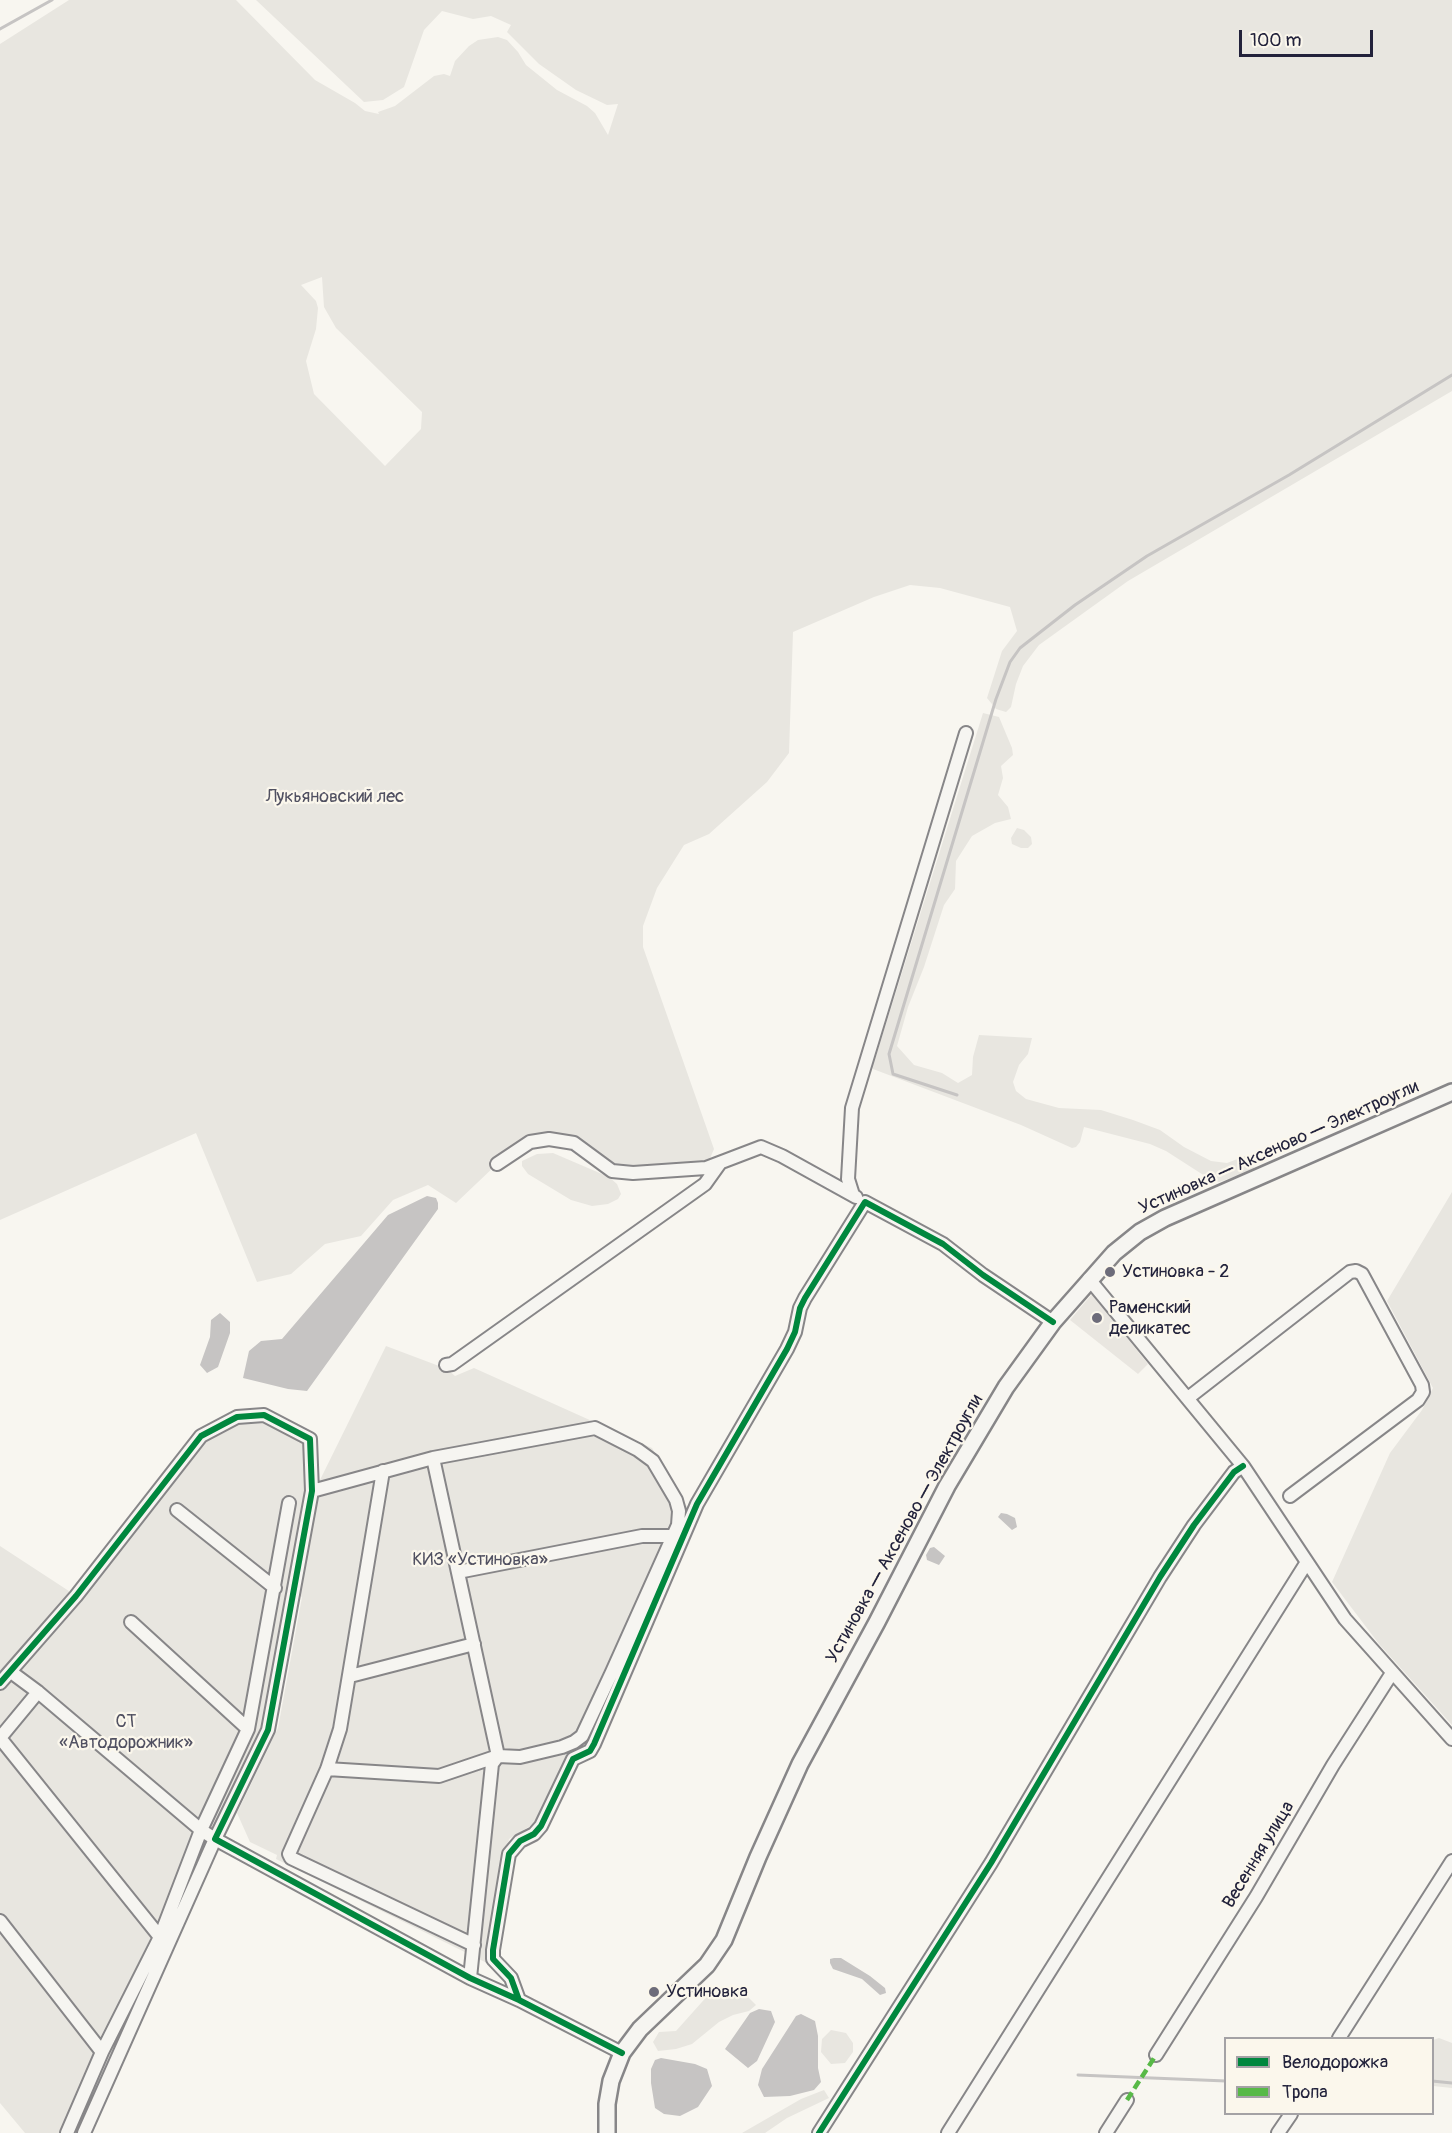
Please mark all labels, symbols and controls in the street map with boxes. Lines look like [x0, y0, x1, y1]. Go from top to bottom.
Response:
scale bar [1242, 18, 1376, 56]
text: 100 m [1250, 29, 1302, 52]
park label: Лукьяновский лес [266, 786, 404, 808]
street label: Устиновка — Аксеново — Электроугли [1136, 1076, 1422, 1220]
place label: Устиновка - 2 [1122, 1261, 1229, 1283]
marker: Устиновка - 2 [1103, 1265, 1117, 1279]
place label: Раменский деликатес [1109, 1297, 1191, 1340]
marker: Раменский деликатес [1090, 1311, 1104, 1325]
street label: Устиновка — Аксеново — Электроугли [822, 1391, 988, 1667]
park label: КИЗ «Устиновка» [412, 1549, 548, 1571]
park label: СТ «Автодорожник» [59, 1711, 193, 1754]
street label: Весенняя улица [1219, 1798, 1299, 1912]
place label: Устиновка [666, 1981, 748, 2003]
marker: Устиновка [647, 1985, 661, 1999]
legend [1224, 2037, 1434, 2115]
text: Велодорожка [1282, 2051, 1388, 2074]
text: Тропа [1282, 2081, 1328, 2104]

